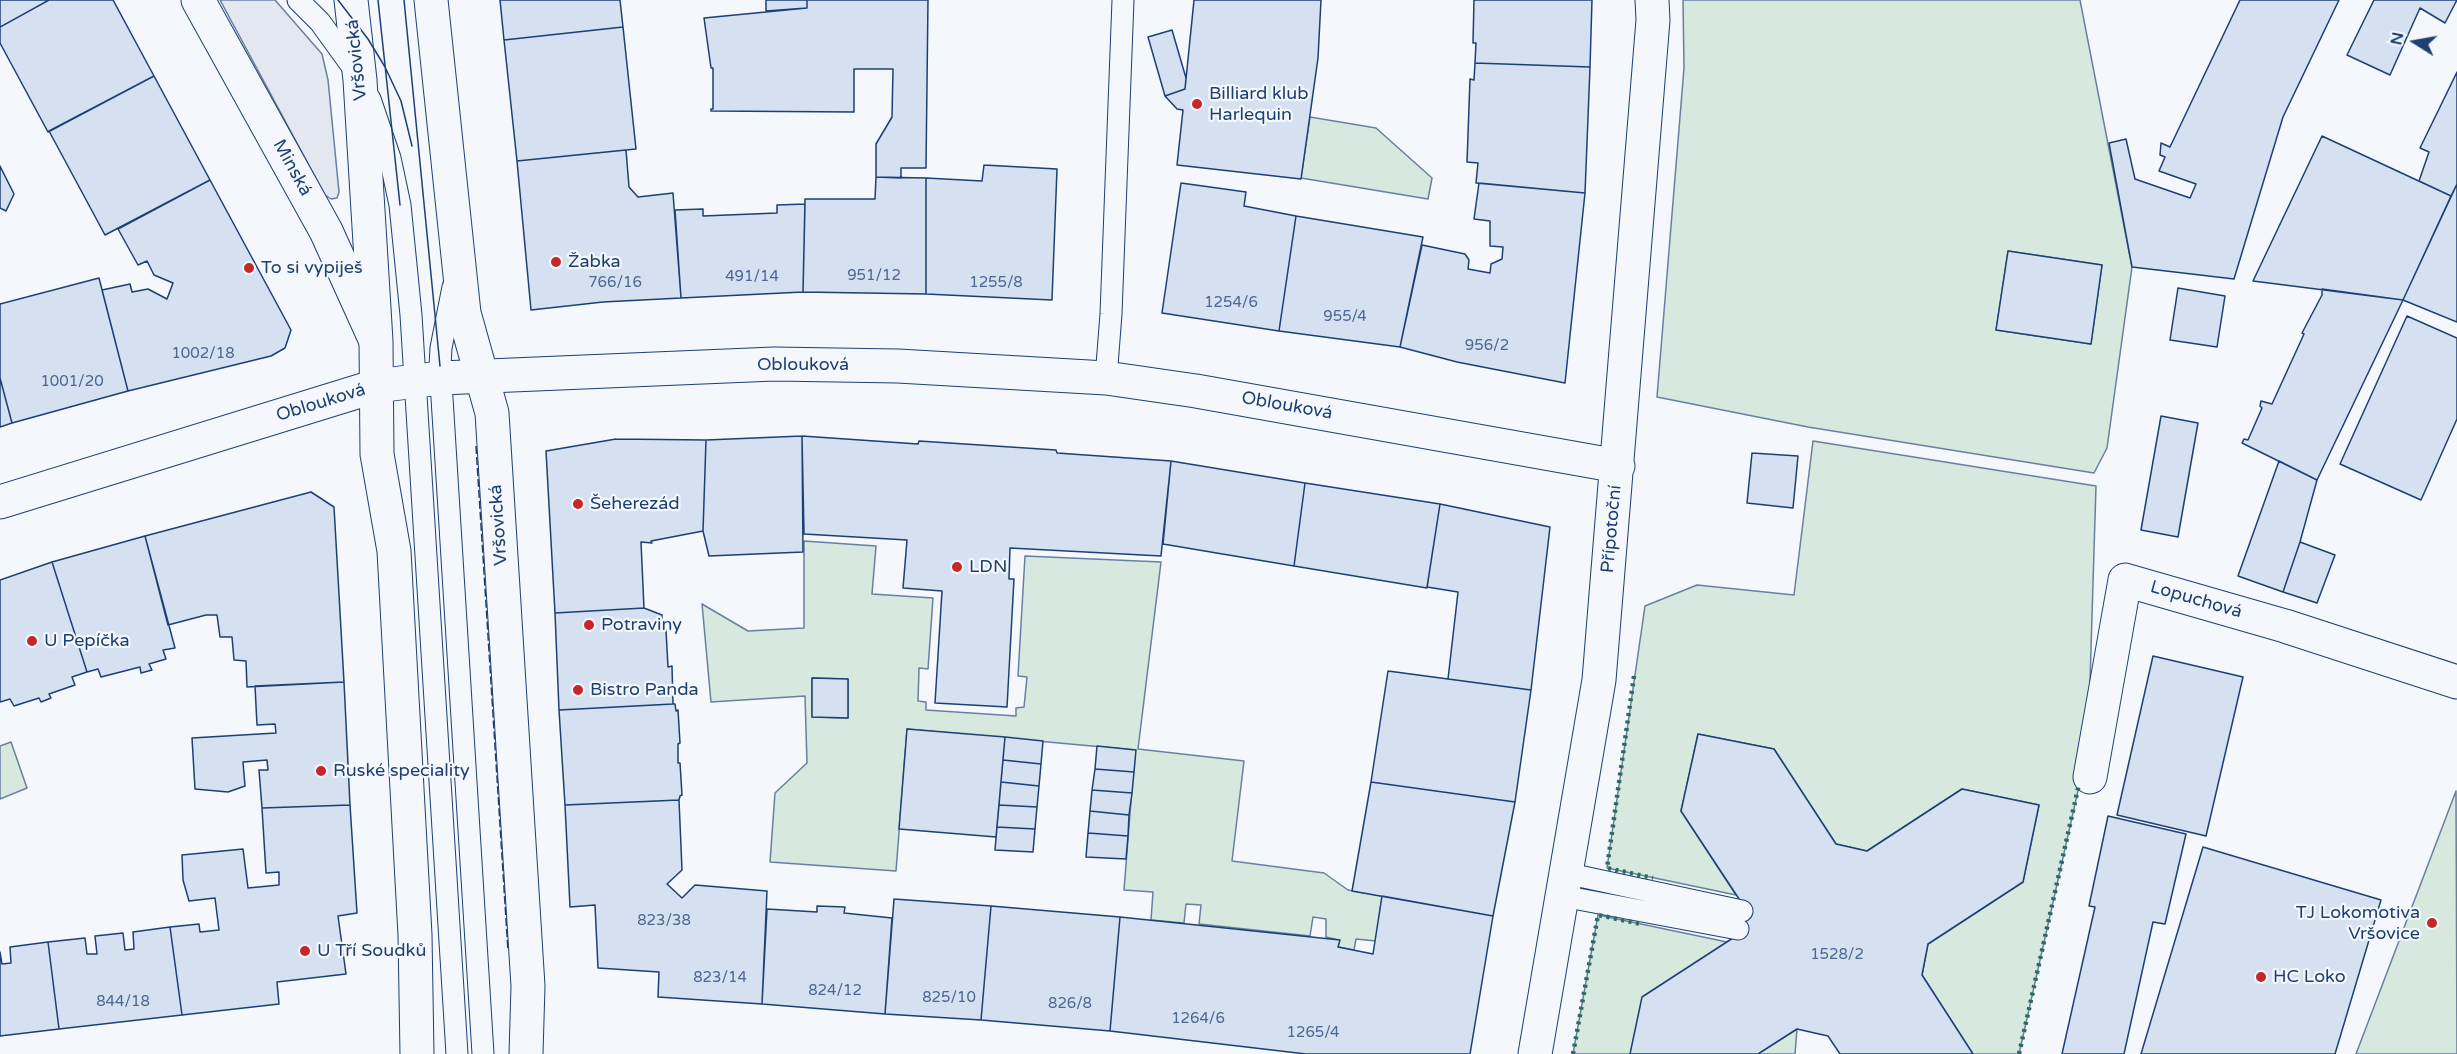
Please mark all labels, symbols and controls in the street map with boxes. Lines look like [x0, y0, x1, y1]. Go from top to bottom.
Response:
north arrow [2385, 12, 2445, 72]
street label: Vršovická [342, 18, 372, 102]
text: N [2386, 30, 2408, 47]
place label: Billiard klub Harlequin [1209, 83, 1309, 125]
marker: Billiard klub Harlequin [1190, 97, 1204, 111]
street label: Minská [268, 136, 316, 200]
place label: Žabka [568, 251, 621, 273]
marker: Žabka [549, 255, 563, 269]
place label: To si vypiješ [261, 257, 363, 279]
marker: To si vypiješ [242, 261, 256, 275]
house number: 951/12 [847, 267, 901, 285]
house number: 491/14 [725, 268, 779, 286]
house number: 766/16 [588, 274, 642, 292]
house number: 1255/8 [969, 274, 1023, 292]
house number: 1254/6 [1204, 294, 1258, 312]
house number: 955/4 [1323, 308, 1367, 326]
house number: 956/2 [1465, 337, 1509, 355]
house number: 1002/18 [171, 345, 235, 363]
street label: Oblouková [757, 354, 849, 376]
house number: 1001/20 [40, 373, 104, 391]
street label: Oblouková [274, 379, 368, 427]
street label: Oblouková [1240, 387, 1334, 425]
street label: Vršovická [485, 484, 513, 566]
street label: Přípotoční [1597, 484, 1627, 574]
place label: Šeherezád [590, 493, 680, 515]
marker: Šeherezád [571, 497, 585, 511]
place label: LDN [969, 556, 1007, 578]
marker: LDN [950, 560, 964, 574]
street label: Lopuchová [2148, 577, 2244, 623]
place label: Potraviny [601, 614, 682, 636]
marker: Potraviny [582, 618, 596, 632]
place label: U Pepíčka [44, 630, 130, 652]
marker: U Pepíčka [25, 634, 39, 648]
place label: Bistro Panda [590, 679, 699, 701]
marker: Bistro Panda [571, 683, 585, 697]
place label: Ruské speciality [333, 760, 470, 782]
marker: Ruské speciality [314, 764, 328, 778]
place label: TJ Lokomotiva Vršovice [2296, 902, 2420, 944]
house number: 823/38 [637, 912, 691, 930]
marker: TJ Lokomotiva Vršovice [2425, 916, 2439, 930]
place label: U Tří Soudků [317, 940, 426, 962]
marker: U Tří Soudků [298, 944, 312, 958]
house number: 1528/2 [1810, 946, 1864, 964]
place label: HC Loko [2273, 966, 2346, 988]
house number: 823/14 [693, 969, 747, 987]
marker: HC Loko [2254, 970, 2268, 984]
house number: 824/12 [808, 982, 862, 1000]
house number: 825/10 [922, 989, 976, 1007]
house number: 844/18 [96, 993, 150, 1011]
house number: 826/8 [1048, 995, 1092, 1013]
house number: 1264/6 [1171, 1010, 1225, 1028]
house number: 1265/4 [1287, 1024, 1339, 1042]

